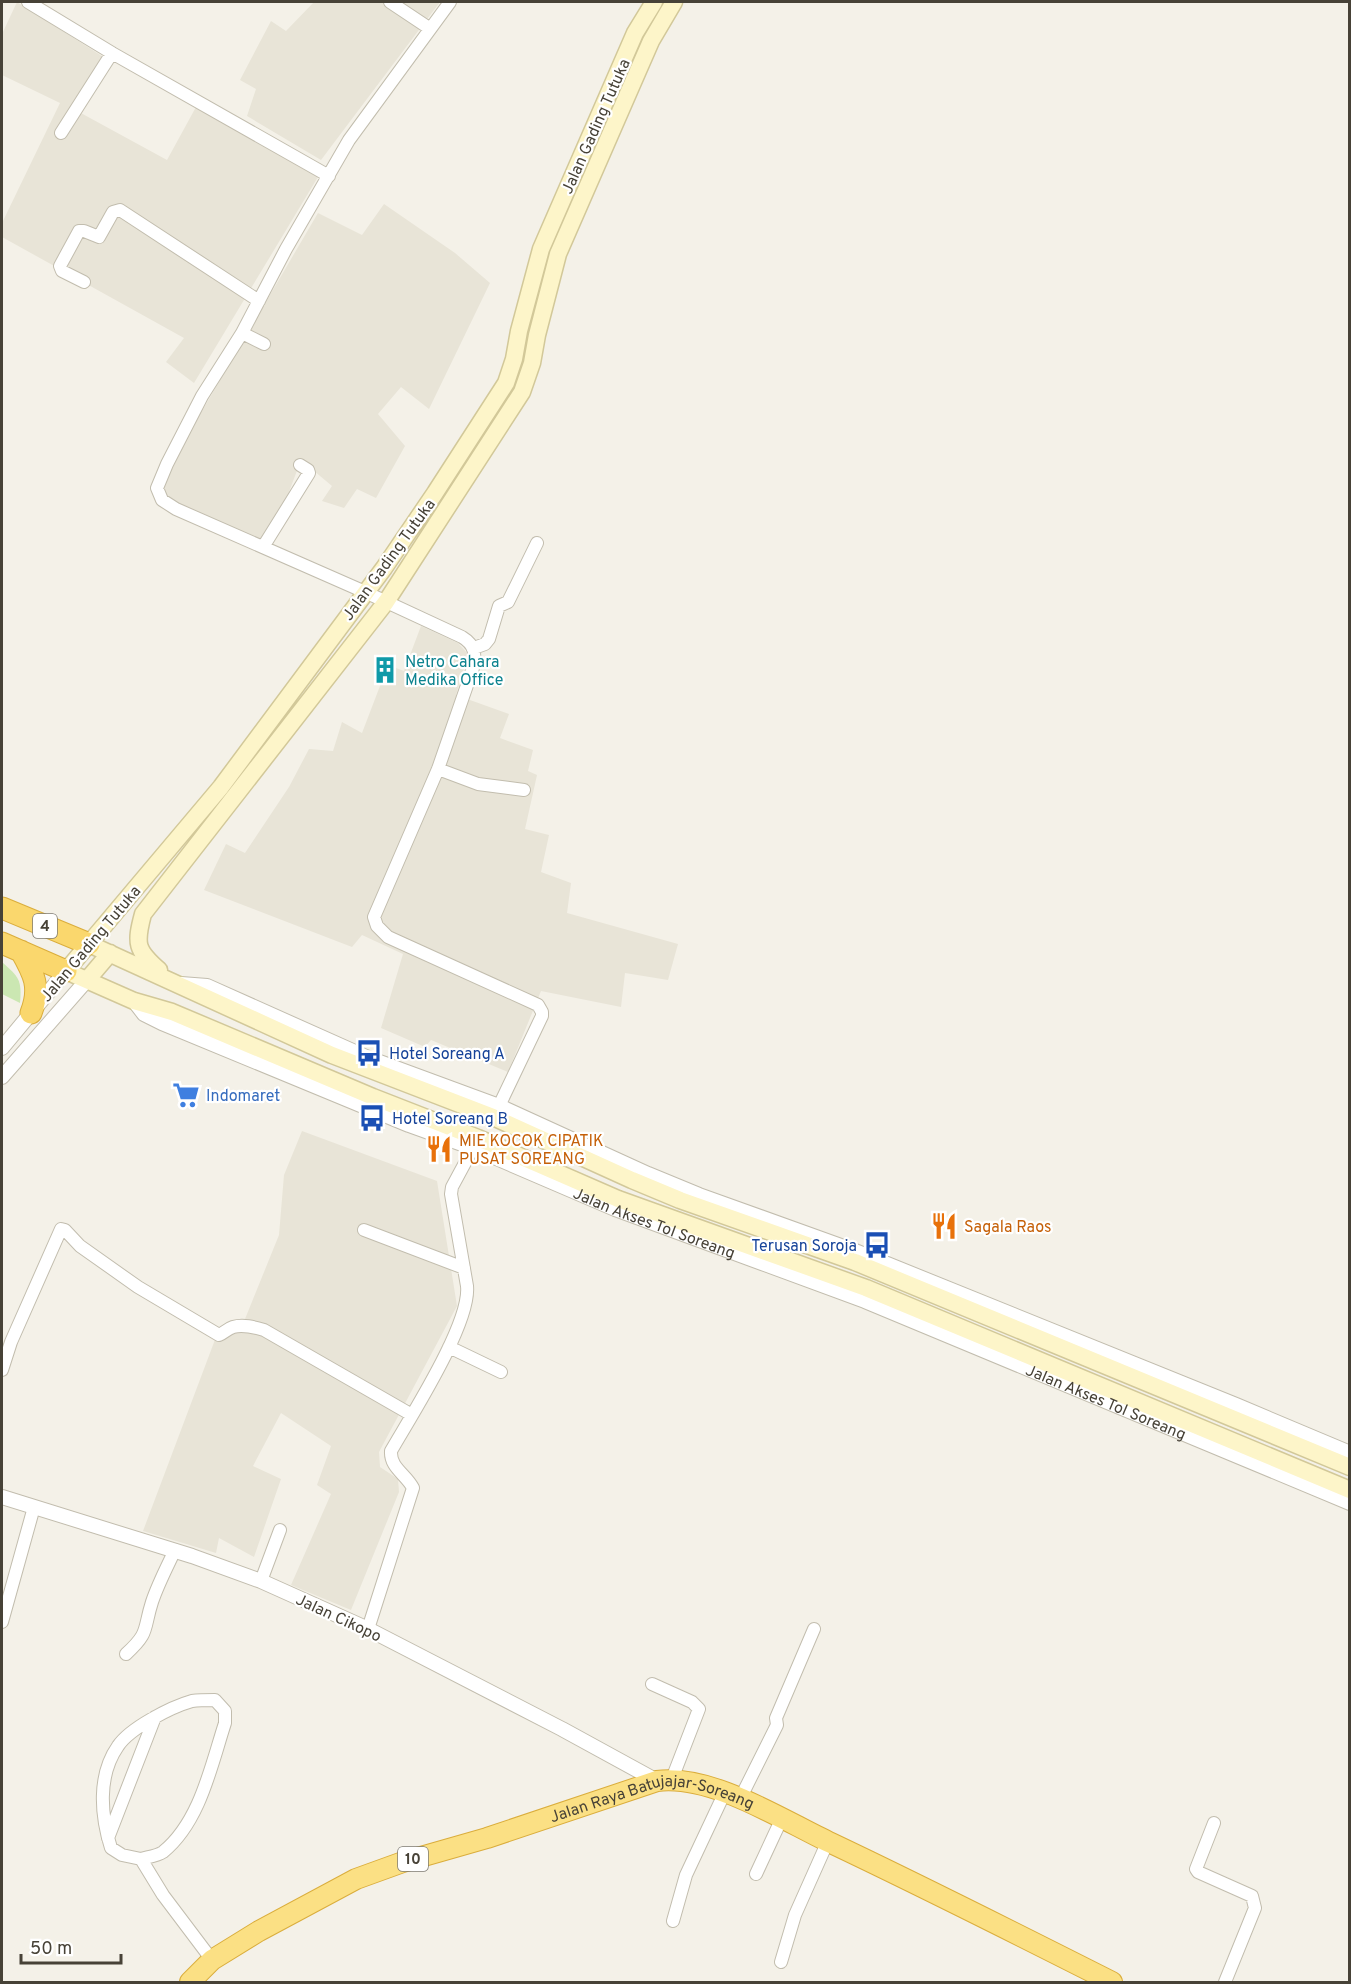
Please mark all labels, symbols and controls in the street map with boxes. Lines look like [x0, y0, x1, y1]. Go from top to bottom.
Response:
street label: Jalan Gading Tutuka [558, 56, 636, 197]
street label: Jalan Gading Tutuka [339, 495, 441, 625]
place label: Netro Cahara Medika Office [405, 653, 503, 691]
building icon: Netro Cahara Medika Office [370, 655, 400, 685]
street label: Jalan Gading Tutuka [37, 882, 146, 1007]
road number: 4 [33, 914, 57, 938]
bus stop icon: Hotel Soreang A [354, 1038, 384, 1068]
place label: Hotel Soreang A [389, 1045, 505, 1065]
supermarket icon: Indomaret [171, 1080, 201, 1110]
place label: Indomaret [206, 1087, 280, 1107]
bus stop icon: Hotel Soreang B [357, 1103, 387, 1133]
place label: Hotel Soreang B [392, 1110, 508, 1130]
place label: MIE KOCOK CIPATIK PUSAT SOREANG [459, 1132, 604, 1170]
restaurant icon: MIE KOCOK CIPATIK PUSAT SOREANG [424, 1134, 454, 1164]
street label: Jalan Akses Tol Soreang [570, 1184, 738, 1264]
restaurant icon: Sagala Raos [929, 1211, 959, 1241]
place label: Sagala Raos [964, 1218, 1052, 1238]
bus stop icon: Terusan Soroja [862, 1230, 892, 1260]
place label: Terusan Soroja [751, 1237, 857, 1257]
street label: Jalan Akses Tol Soreang [1022, 1361, 1189, 1446]
street label: Jalan Cikopo [292, 1590, 384, 1647]
street label: Jalan Raya Batujajar-Soreang [548, 1772, 757, 1828]
road number: 10 [398, 1847, 428, 1871]
scale bar [21, 1927, 122, 1965]
text: 50 m [30, 1938, 72, 1961]

